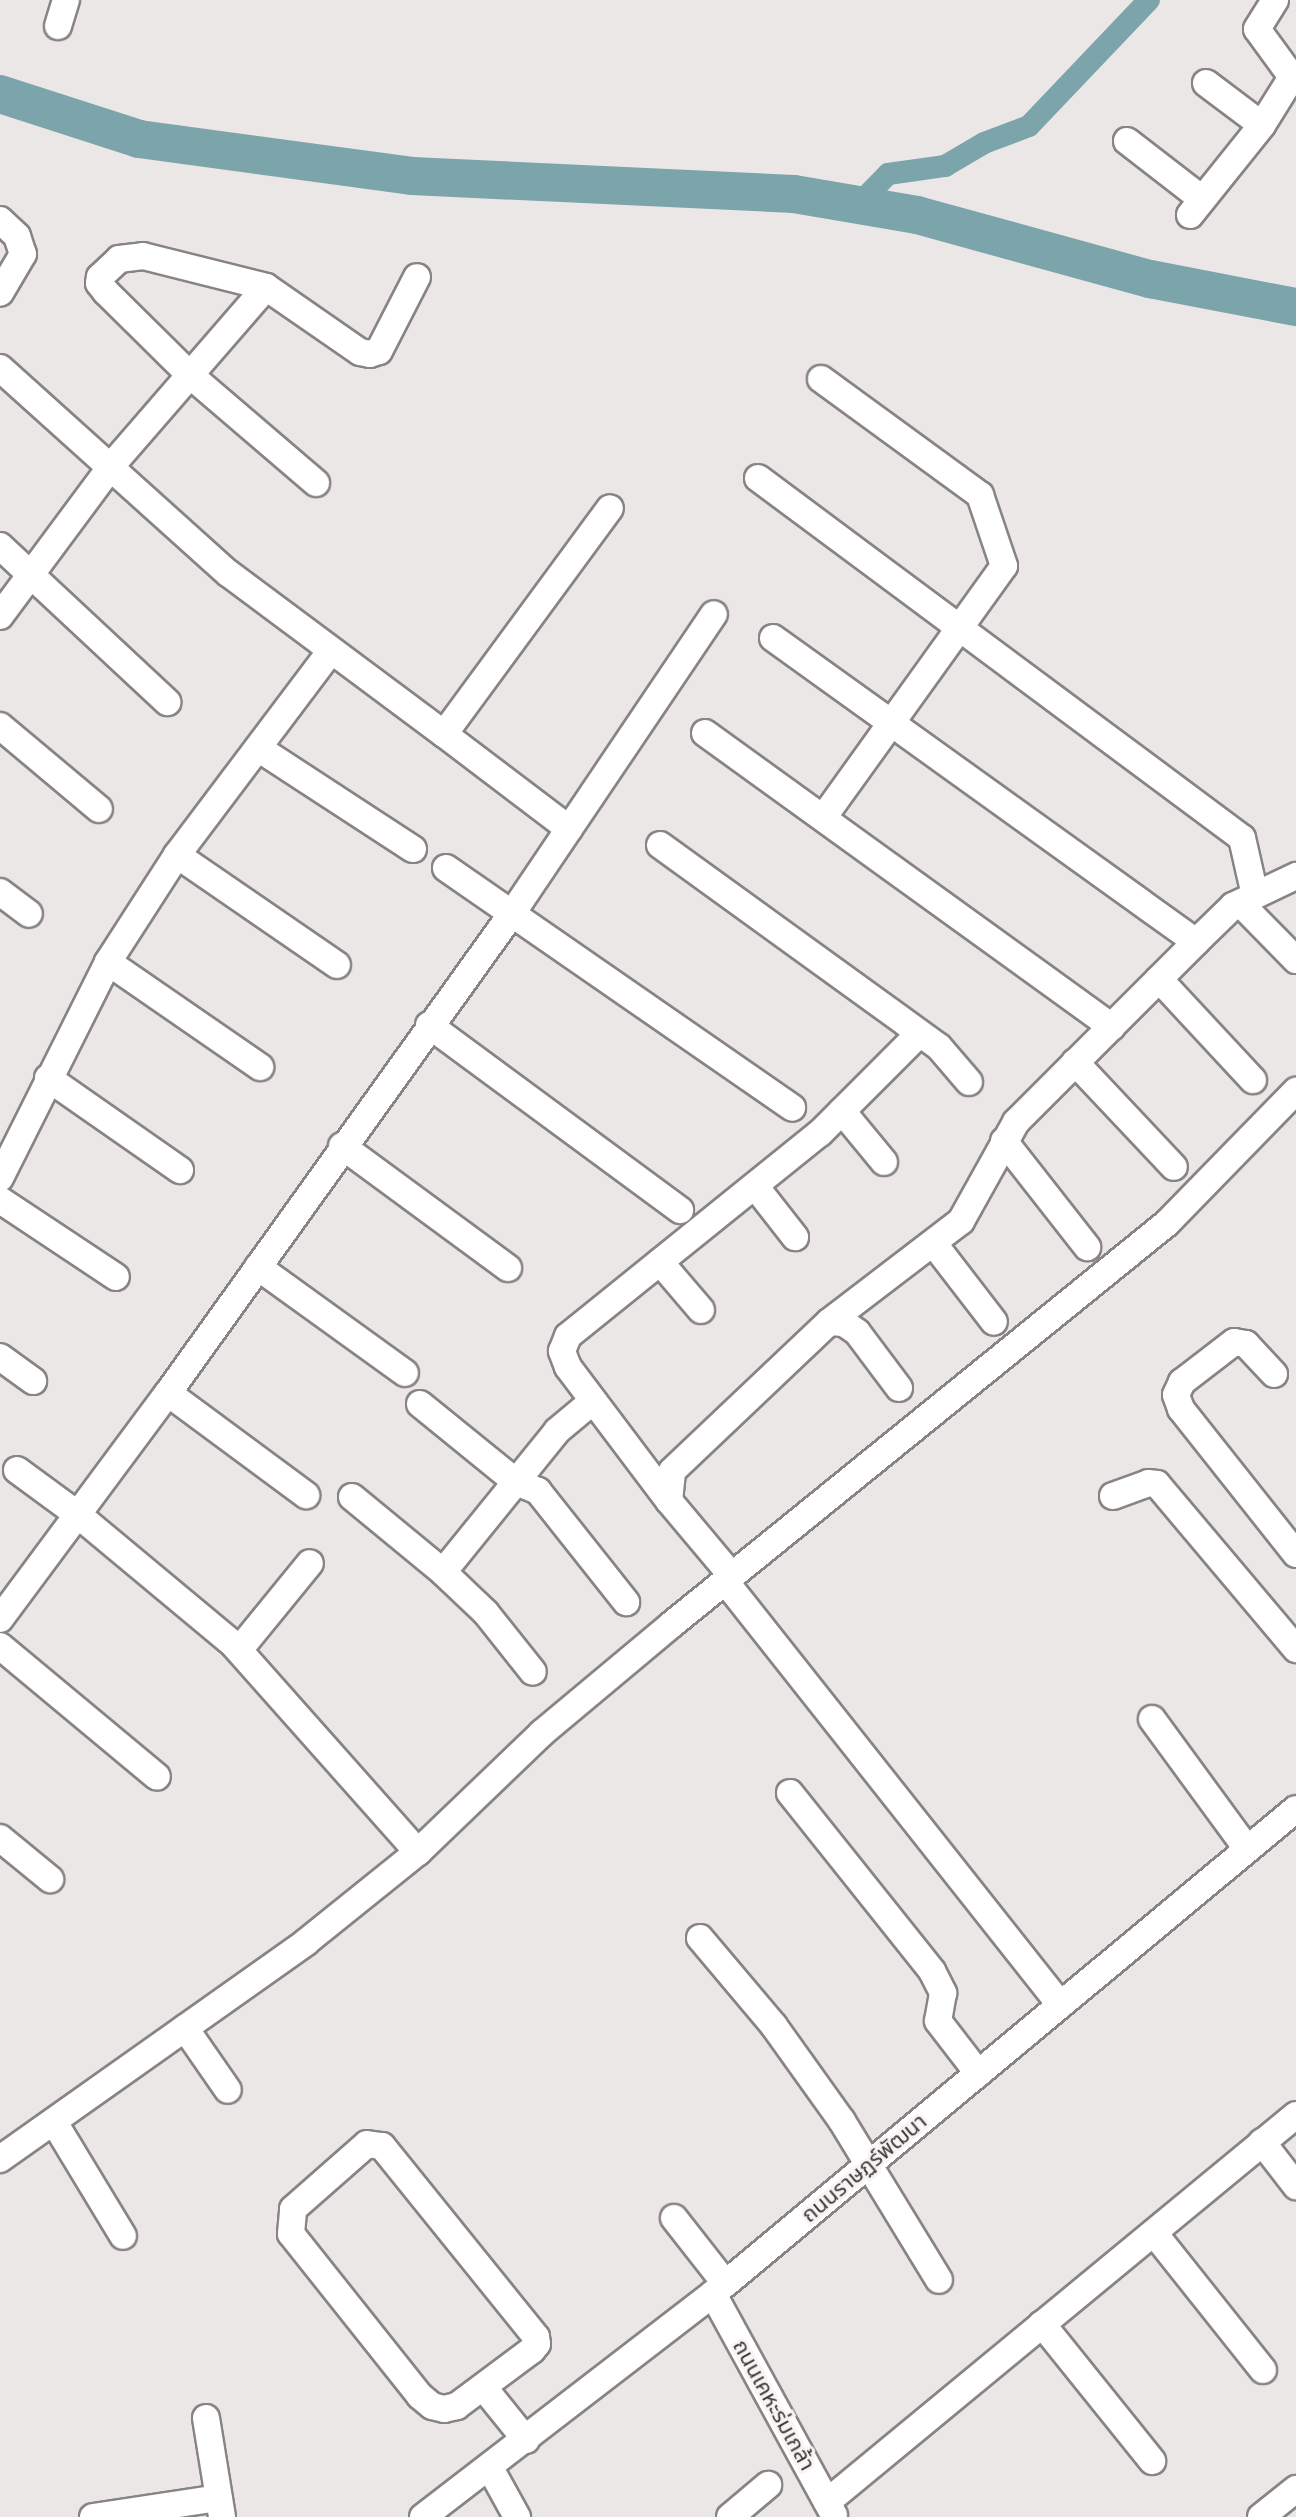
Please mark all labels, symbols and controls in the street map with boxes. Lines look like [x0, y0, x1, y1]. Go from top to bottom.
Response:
street label: ถนนราษฏร์พัฒนา [796, 2108, 932, 2228]
street label: ถนนเคหะร่มเกล้า [727, 2335, 821, 2475]

